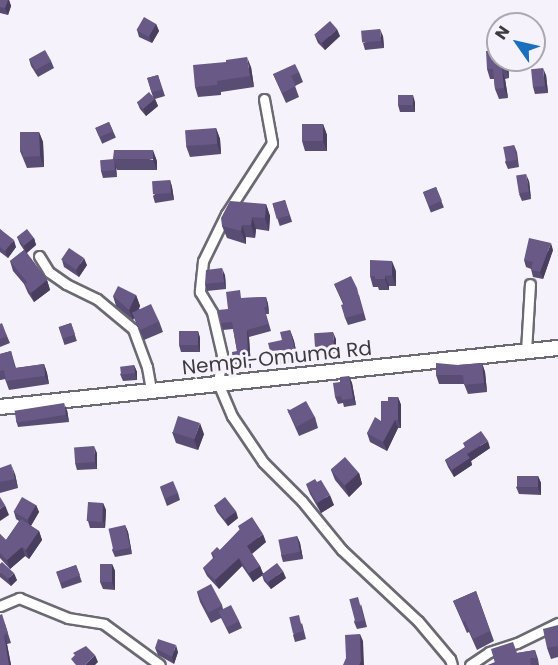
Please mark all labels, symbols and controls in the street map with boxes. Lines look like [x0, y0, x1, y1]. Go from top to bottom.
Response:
north arrow [486, 12, 546, 72]
text: N [489, 21, 515, 44]
street label: Nempi-Omuma Rd [181, 336, 373, 380]

